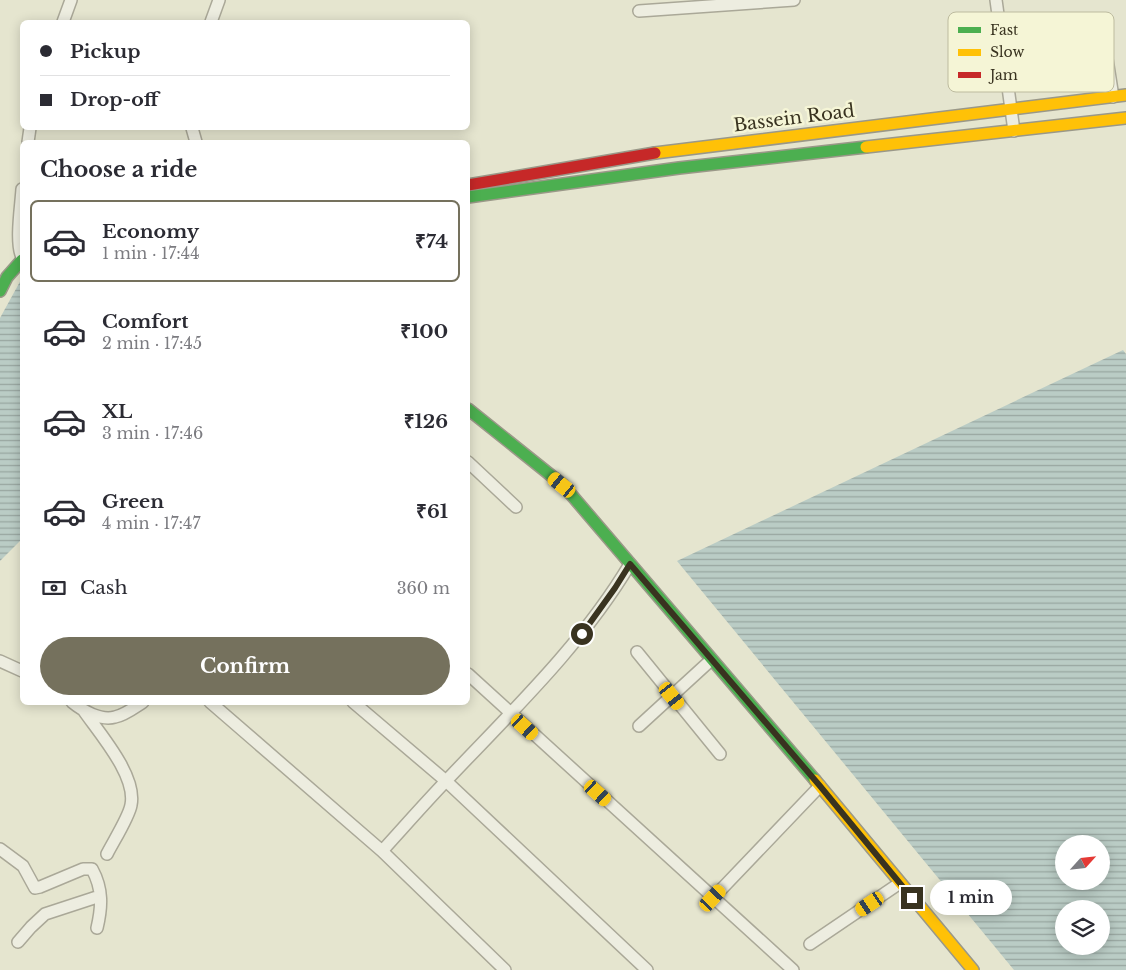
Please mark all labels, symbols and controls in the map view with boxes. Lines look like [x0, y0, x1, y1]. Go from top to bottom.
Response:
legend [948, 12, 1114, 92]
text: Fast [990, 21, 1019, 39]
text: Pickup [70, 40, 141, 63]
text: Slow [990, 43, 1024, 61]
text: Jam [988, 66, 1018, 84]
text: Drop-off [70, 88, 159, 111]
street label: Bassein Road [732, 100, 856, 136]
text: Choose a ride [40, 156, 197, 183]
icon: car [42, 219, 87, 264]
text: Economy [102, 220, 199, 243]
text: ₹74 [415, 230, 448, 253]
text: 1 min · 17:44 [102, 243, 200, 263]
icon: car [42, 309, 87, 354]
text: Comfort [102, 310, 189, 333]
text: ₹100 [400, 320, 448, 343]
text: 2 min · 17:45 [102, 333, 202, 353]
icon: car [42, 399, 87, 444]
text: XL [102, 400, 132, 423]
text: ₹126 [404, 410, 448, 433]
text: 3 min · 17:46 [102, 423, 203, 443]
car [545, 470, 578, 500]
icon: car [42, 489, 87, 534]
text: Green [102, 490, 164, 513]
text: ₹61 [416, 500, 448, 523]
text: 4 min · 17:47 [102, 513, 200, 533]
icon: cash [40, 574, 68, 602]
text: Cash [80, 576, 127, 599]
text: 360 m [397, 578, 450, 598]
route start [571, 623, 593, 645]
button: Confirm [40, 637, 450, 695]
car [656, 680, 687, 712]
car [508, 711, 541, 743]
car [581, 777, 614, 809]
north arrow [1055, 835, 1110, 890]
map controls [1055, 835, 1110, 955]
callout: 1 min [930, 880, 1012, 916]
car [697, 882, 728, 914]
route end [901, 887, 923, 909]
text: 1 min [948, 887, 994, 907]
car [853, 889, 886, 919]
button: layers [1055, 900, 1110, 955]

